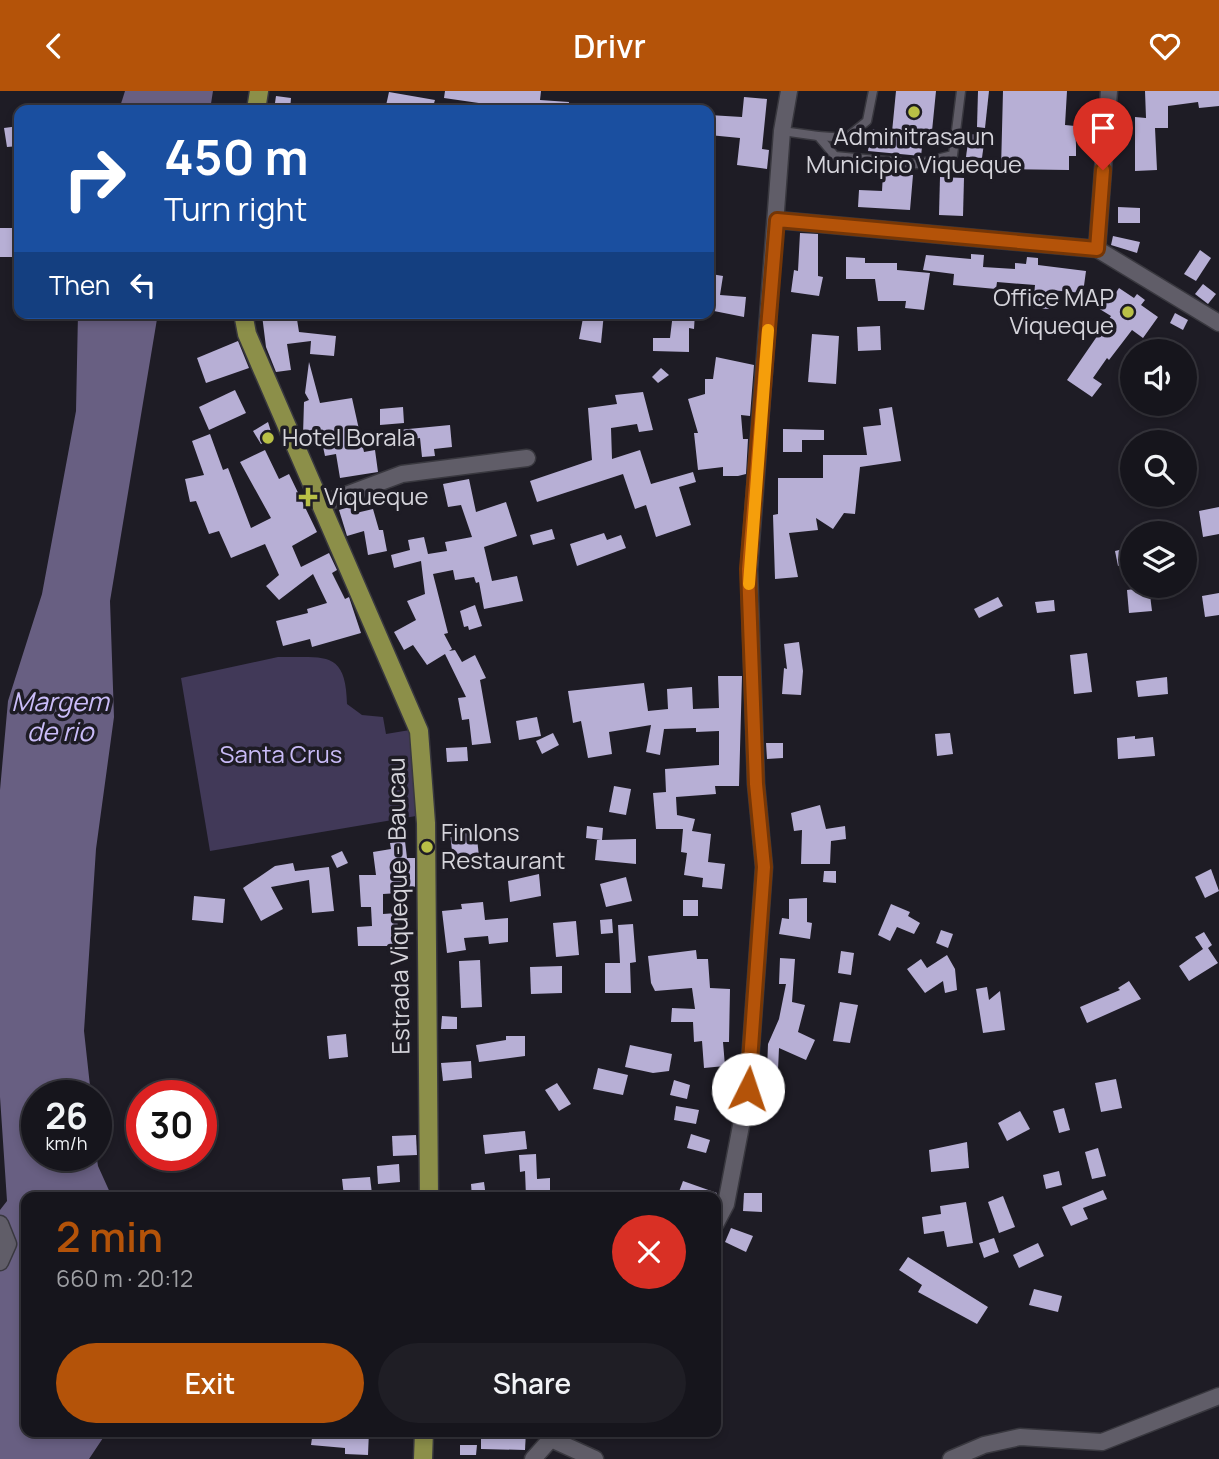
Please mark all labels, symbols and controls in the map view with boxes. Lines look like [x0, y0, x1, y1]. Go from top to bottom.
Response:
text: Drivr [573, 24, 646, 68]
icon: back [35, 27, 73, 65]
icon: heart [1146, 27, 1184, 65]
pin [1073, 98, 1133, 170]
marker: Adminitrasaun Municipio Viqueque [906, 104, 922, 120]
icon: arrive [1084, 109, 1122, 147]
place label: Adminitrasaun Municipio Viqueque [806, 119, 1022, 180]
text: 450 m [164, 123, 309, 190]
icon: right [49, 133, 140, 224]
text: Turn right [164, 187, 307, 231]
icon: left [124, 266, 162, 304]
text: Then [49, 267, 110, 303]
place label: Office MAP Viqueque [993, 280, 1114, 341]
marker: Office MAP Viqueque [1120, 304, 1136, 320]
map controls [1120, 339, 1197, 598]
button: sound [1120, 339, 1197, 416]
place label: Hotel Borala [282, 420, 416, 453]
marker: Hotel Borala [260, 430, 276, 446]
button: search [1120, 430, 1197, 507]
place label: Viqueque [324, 479, 429, 512]
marker: Viqueque [298, 487, 318, 507]
button: layers [1120, 521, 1197, 598]
water label: Margem de rio [11, 683, 111, 749]
park label: Santa Crus [220, 737, 342, 770]
street label: Estrada Viqueque - Baucau [378, 757, 417, 1055]
place label: Finlons Restaurant [441, 815, 565, 876]
marker: Finlons Restaurant [419, 839, 435, 855]
position arrow [711, 1052, 785, 1126]
speed limit sign: 30 [126, 1080, 217, 1171]
text: 26 [45, 1092, 88, 1140]
text: km/h [46, 1131, 87, 1155]
text: 2 min [56, 1207, 163, 1265]
button: close [612, 1215, 686, 1289]
text: 660 m · 20:12 [56, 1262, 193, 1294]
button: Exit [56, 1343, 364, 1423]
button: Share [378, 1343, 686, 1423]

